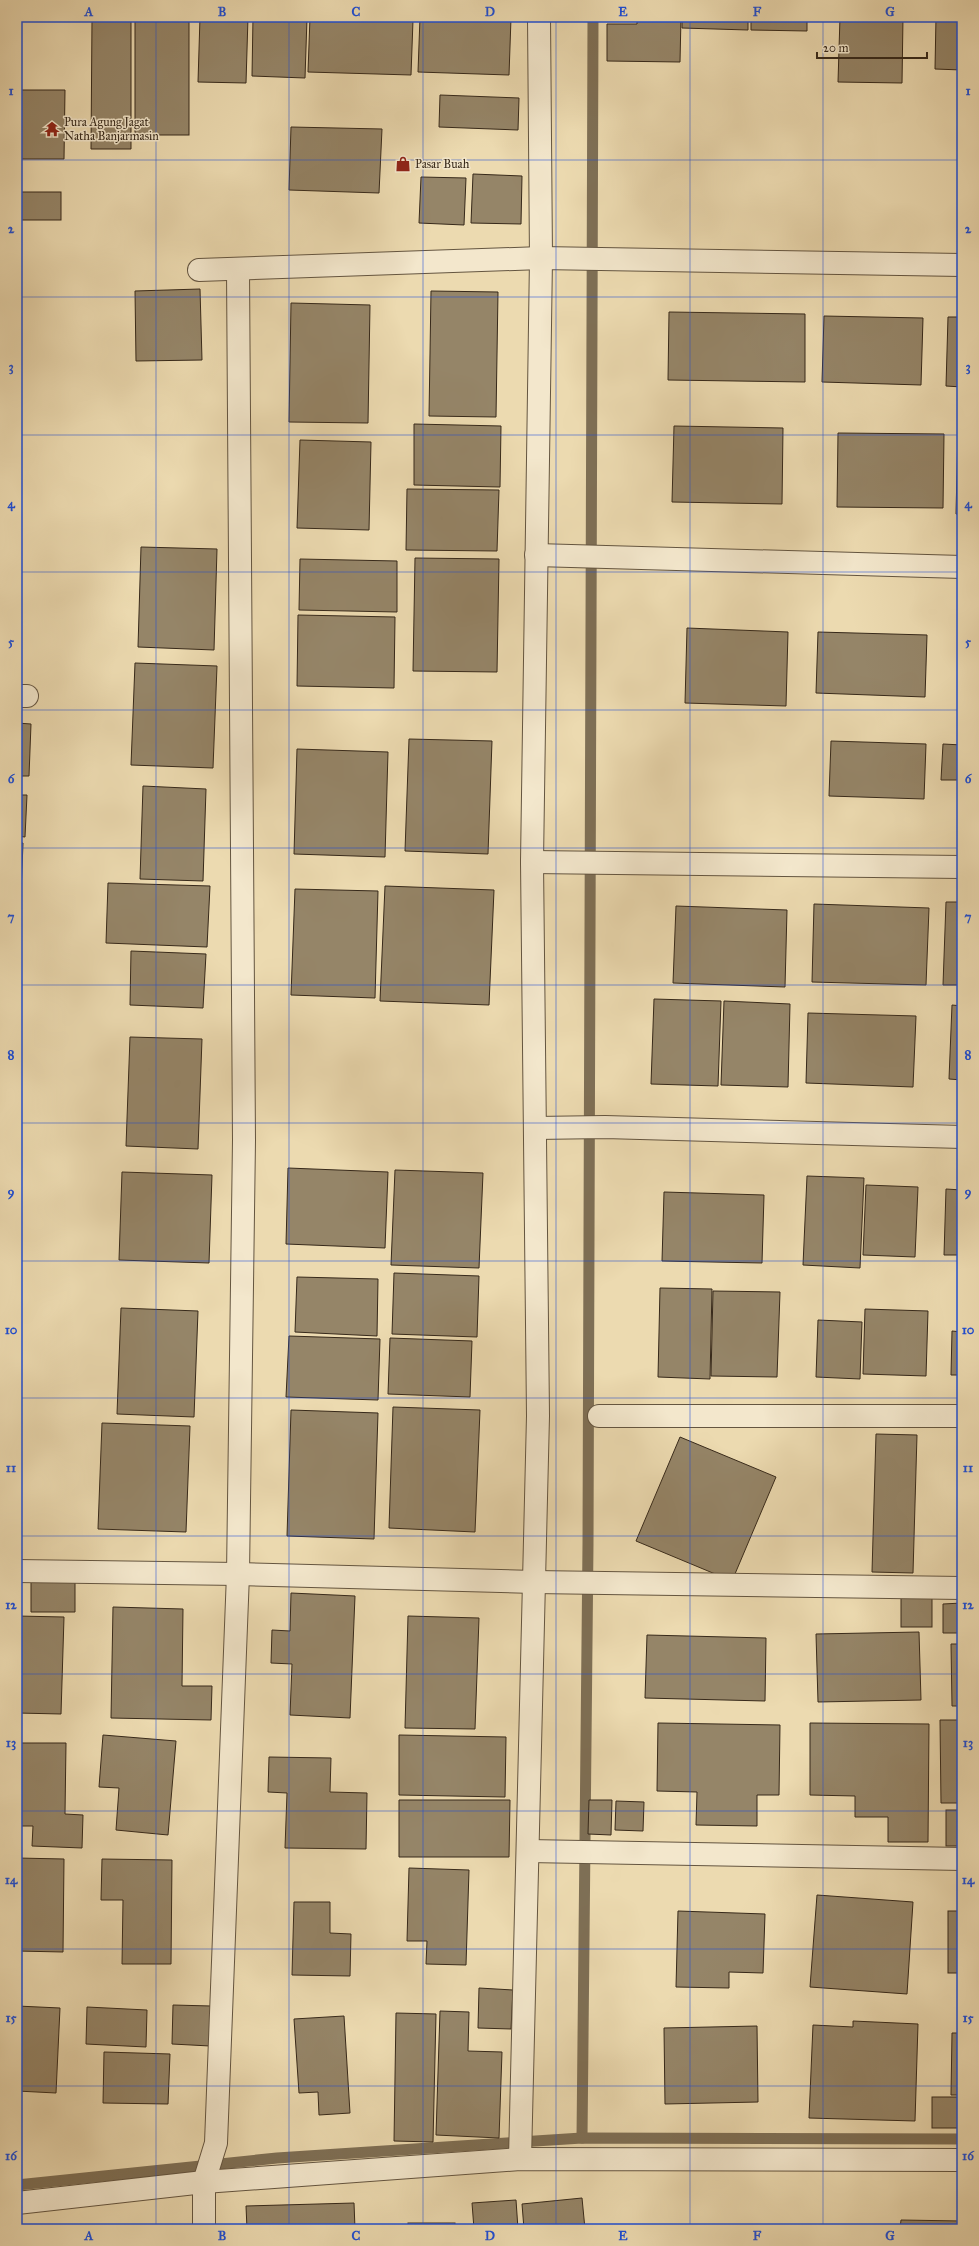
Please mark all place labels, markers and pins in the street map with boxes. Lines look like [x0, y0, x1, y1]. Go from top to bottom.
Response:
place label: Pura Agung Jagat Natha Banjarmasin [64, 115, 159, 143]
temple icon: Pura Agung Jagat Natha Banjarmasin [43, 120, 61, 138]
shop icon: Pasar Buah [394, 155, 412, 173]
place label: Pasar Buah [415, 157, 470, 171]

